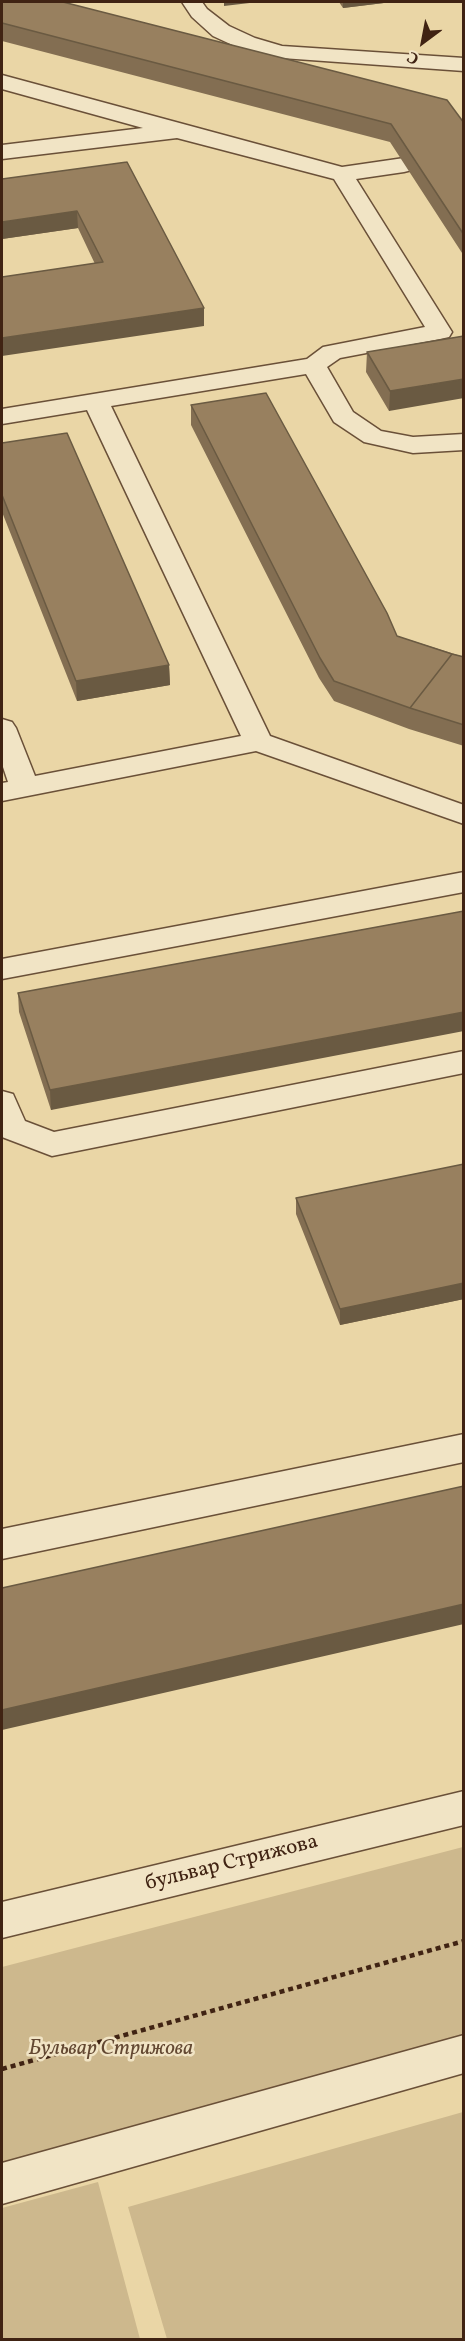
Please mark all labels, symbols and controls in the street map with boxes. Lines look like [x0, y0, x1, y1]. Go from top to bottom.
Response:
north arrow [393, 12, 453, 72]
text: С [403, 45, 424, 69]
street label: бульвар Стрижова [143, 1830, 321, 1898]
park label: Бульвар Стрижова [29, 2037, 193, 2063]

